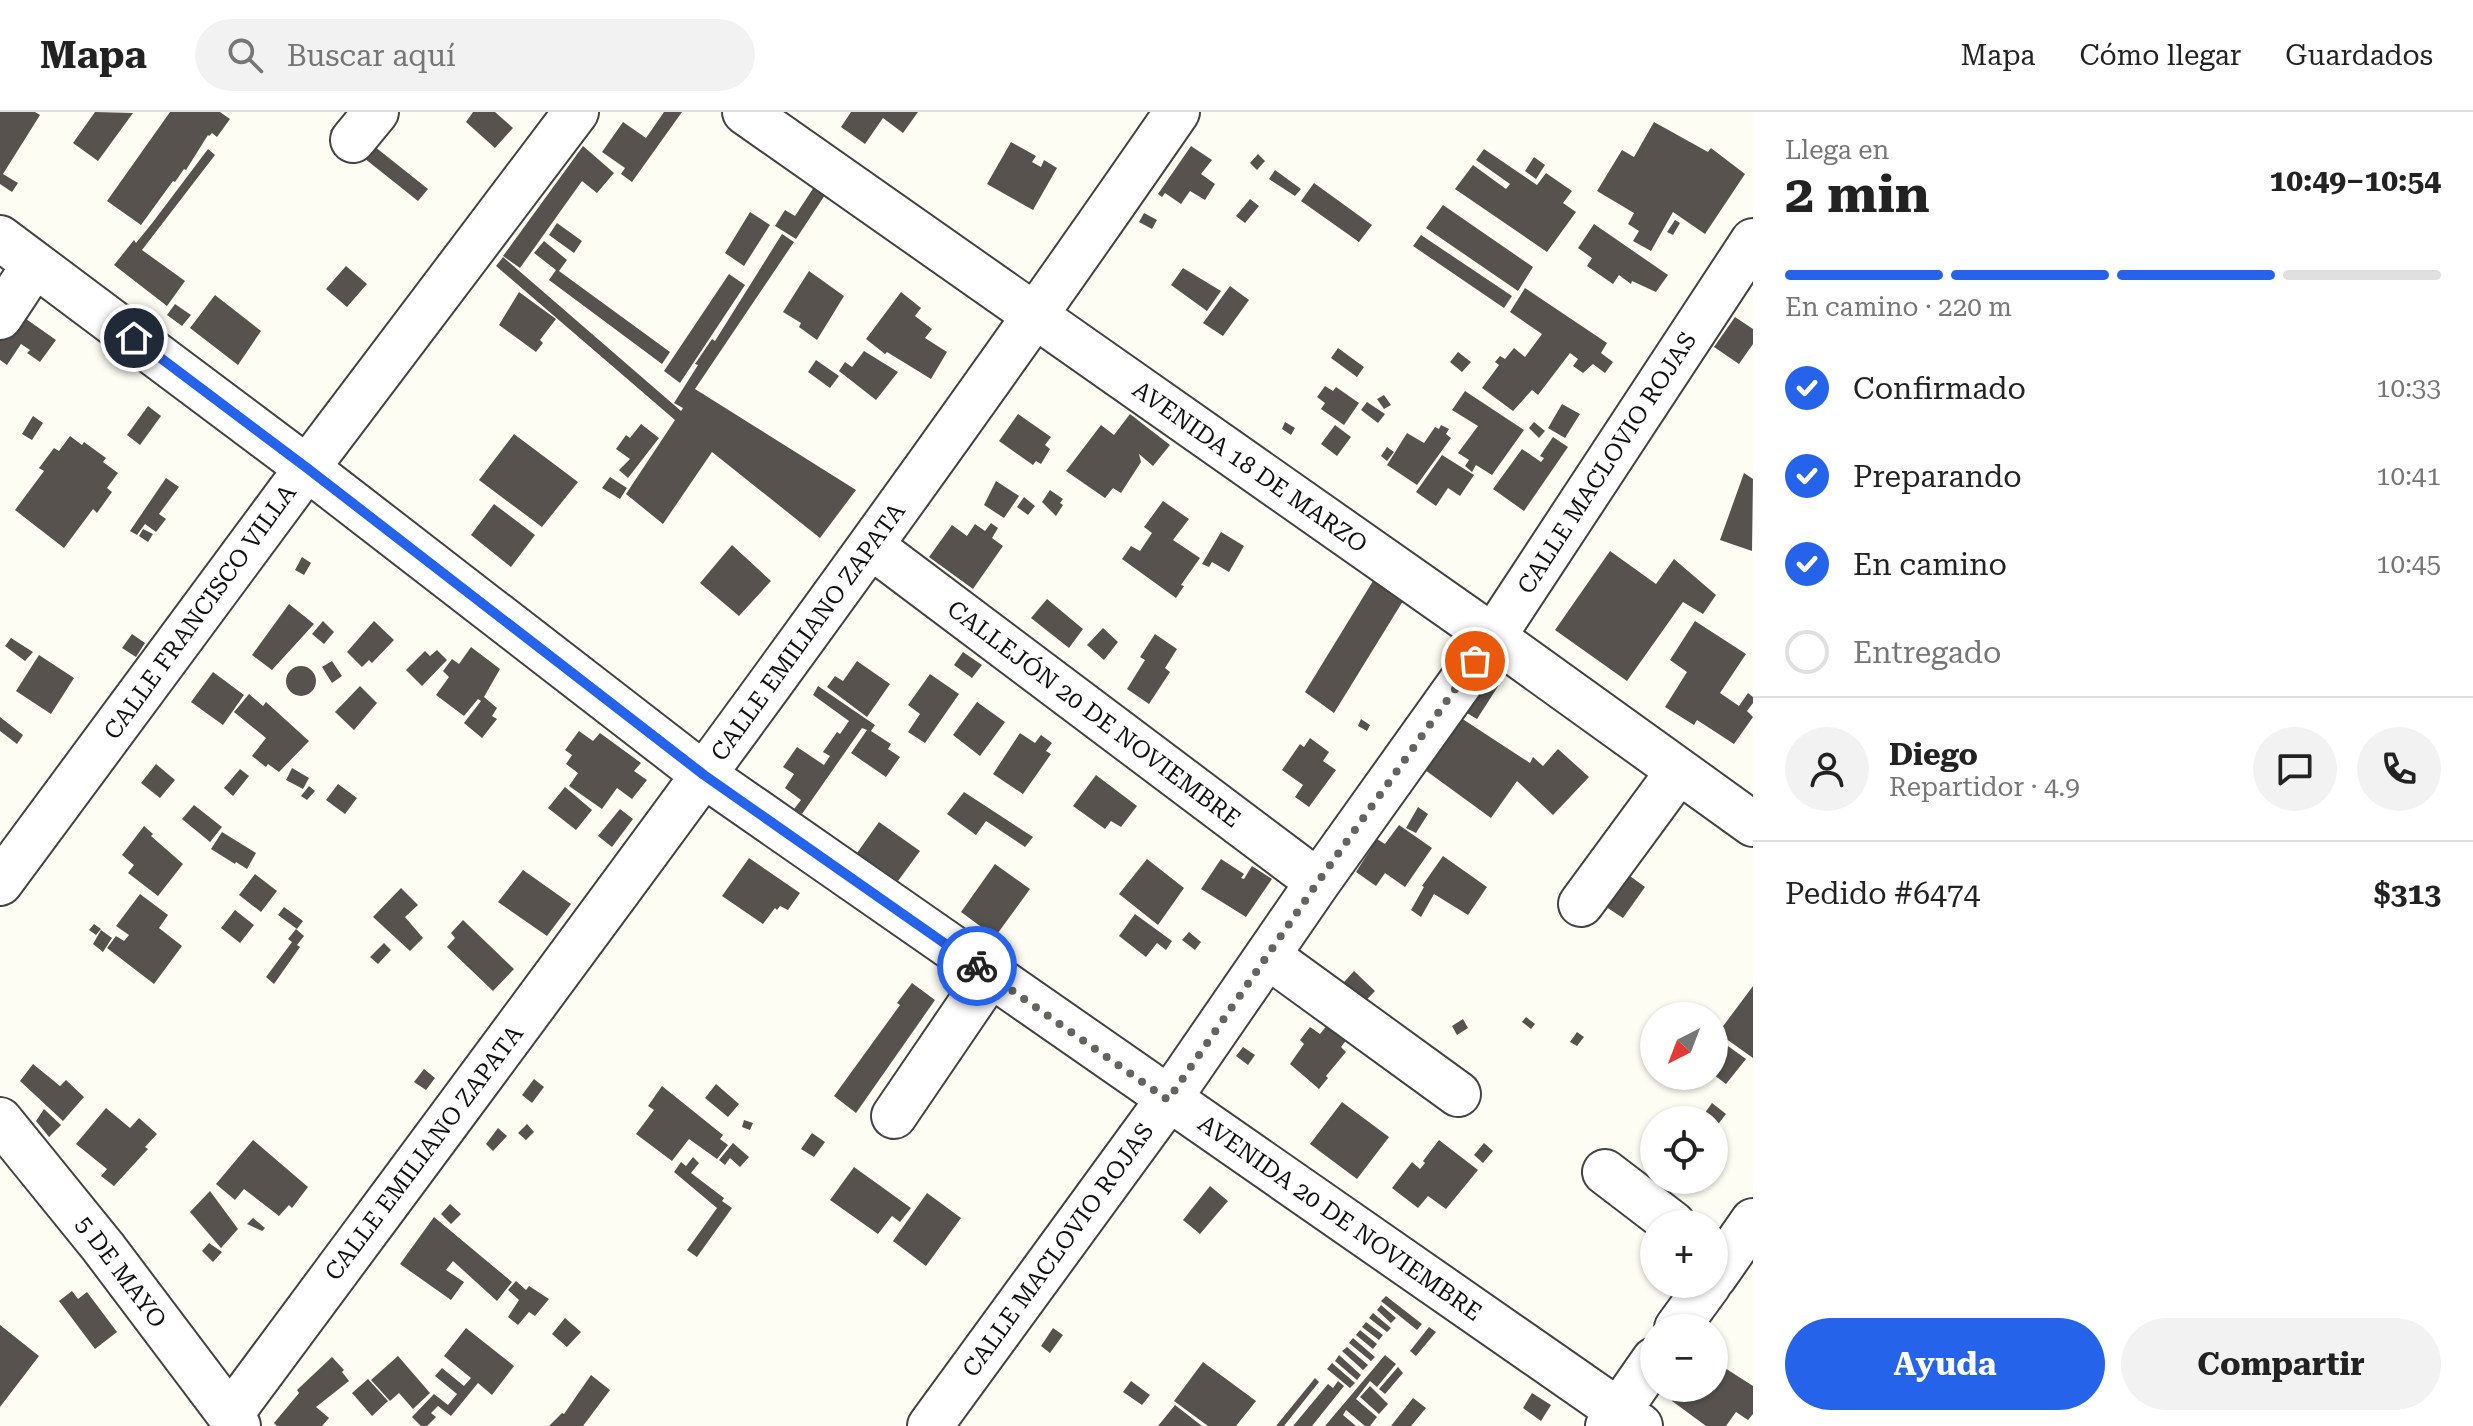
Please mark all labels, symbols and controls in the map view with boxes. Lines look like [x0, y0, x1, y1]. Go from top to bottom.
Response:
search box [195, 19, 755, 91]
text: Mapa [40, 33, 147, 77]
icon: search [223, 33, 267, 77]
text: Buscar aquí [287, 38, 456, 73]
text: Mapa [1961, 39, 2035, 72]
text: Cómo llegar [2079, 39, 2241, 72]
text: Guardados [2285, 39, 2433, 72]
text: Llega en [1785, 135, 1889, 165]
text: 10:49–10:54 [2269, 163, 2441, 198]
text: 2 min [1785, 164, 1930, 225]
text: En camino · 220 m [1785, 292, 2012, 322]
pin [100, 304, 168, 372]
icon: home [112, 316, 156, 360]
street label: CALLE MACLOVIO ROJAS [1512, 327, 1702, 599]
icon: check [1785, 366, 1829, 410]
text: Confirmado [1853, 371, 2026, 406]
text: 10:33 [2376, 373, 2441, 403]
street label: AVENIDA 18 DE MARZO [1127, 375, 1373, 559]
icon: check [1785, 454, 1829, 498]
text: Preparando [1853, 459, 2022, 494]
text: 10:41 [2376, 461, 2441, 491]
street label: CALLE FRANCISCO VILLA [98, 479, 302, 745]
street label: CALLE EMILIANO ZAPATA [705, 498, 911, 766]
icon: check [1785, 542, 1829, 586]
text: En camino [1853, 547, 2007, 582]
text: 10:45 [2376, 549, 2441, 579]
street label: CALLEJÓN 20 DE NOVIEMBRE [942, 594, 1247, 833]
pin [1441, 627, 1509, 695]
text: Entregado [1853, 635, 2001, 670]
icon: bag [1453, 639, 1497, 683]
button: person [1785, 727, 1869, 811]
button: chat [2253, 727, 2337, 811]
button: phone [2357, 727, 2441, 811]
text: Diego [1889, 737, 1978, 772]
text: Repartidor · 4.9 [1889, 772, 2080, 802]
text: Pedido #6474 [1785, 876, 1980, 911]
text: $313 [2374, 876, 2441, 911]
courier [937, 926, 1017, 1006]
icon: bike [955, 944, 999, 988]
north arrow [1640, 1002, 1728, 1090]
map controls [1640, 1002, 1728, 1402]
street label: CALLE EMILIANO ZAPATA [319, 1020, 529, 1286]
button: locate [1640, 1106, 1728, 1194]
street label: AVENIDA 20 DE NOVIEMBRE [1193, 1109, 1487, 1327]
street label: CALLE MACLOVIO ROJAS [957, 1118, 1159, 1382]
button: + [1640, 1210, 1728, 1298]
street label: 5 DE MAYO [70, 1211, 172, 1333]
button: − [1640, 1314, 1728, 1402]
button: Ayuda [1785, 1318, 2105, 1410]
button: Compartir [2121, 1318, 2441, 1410]

